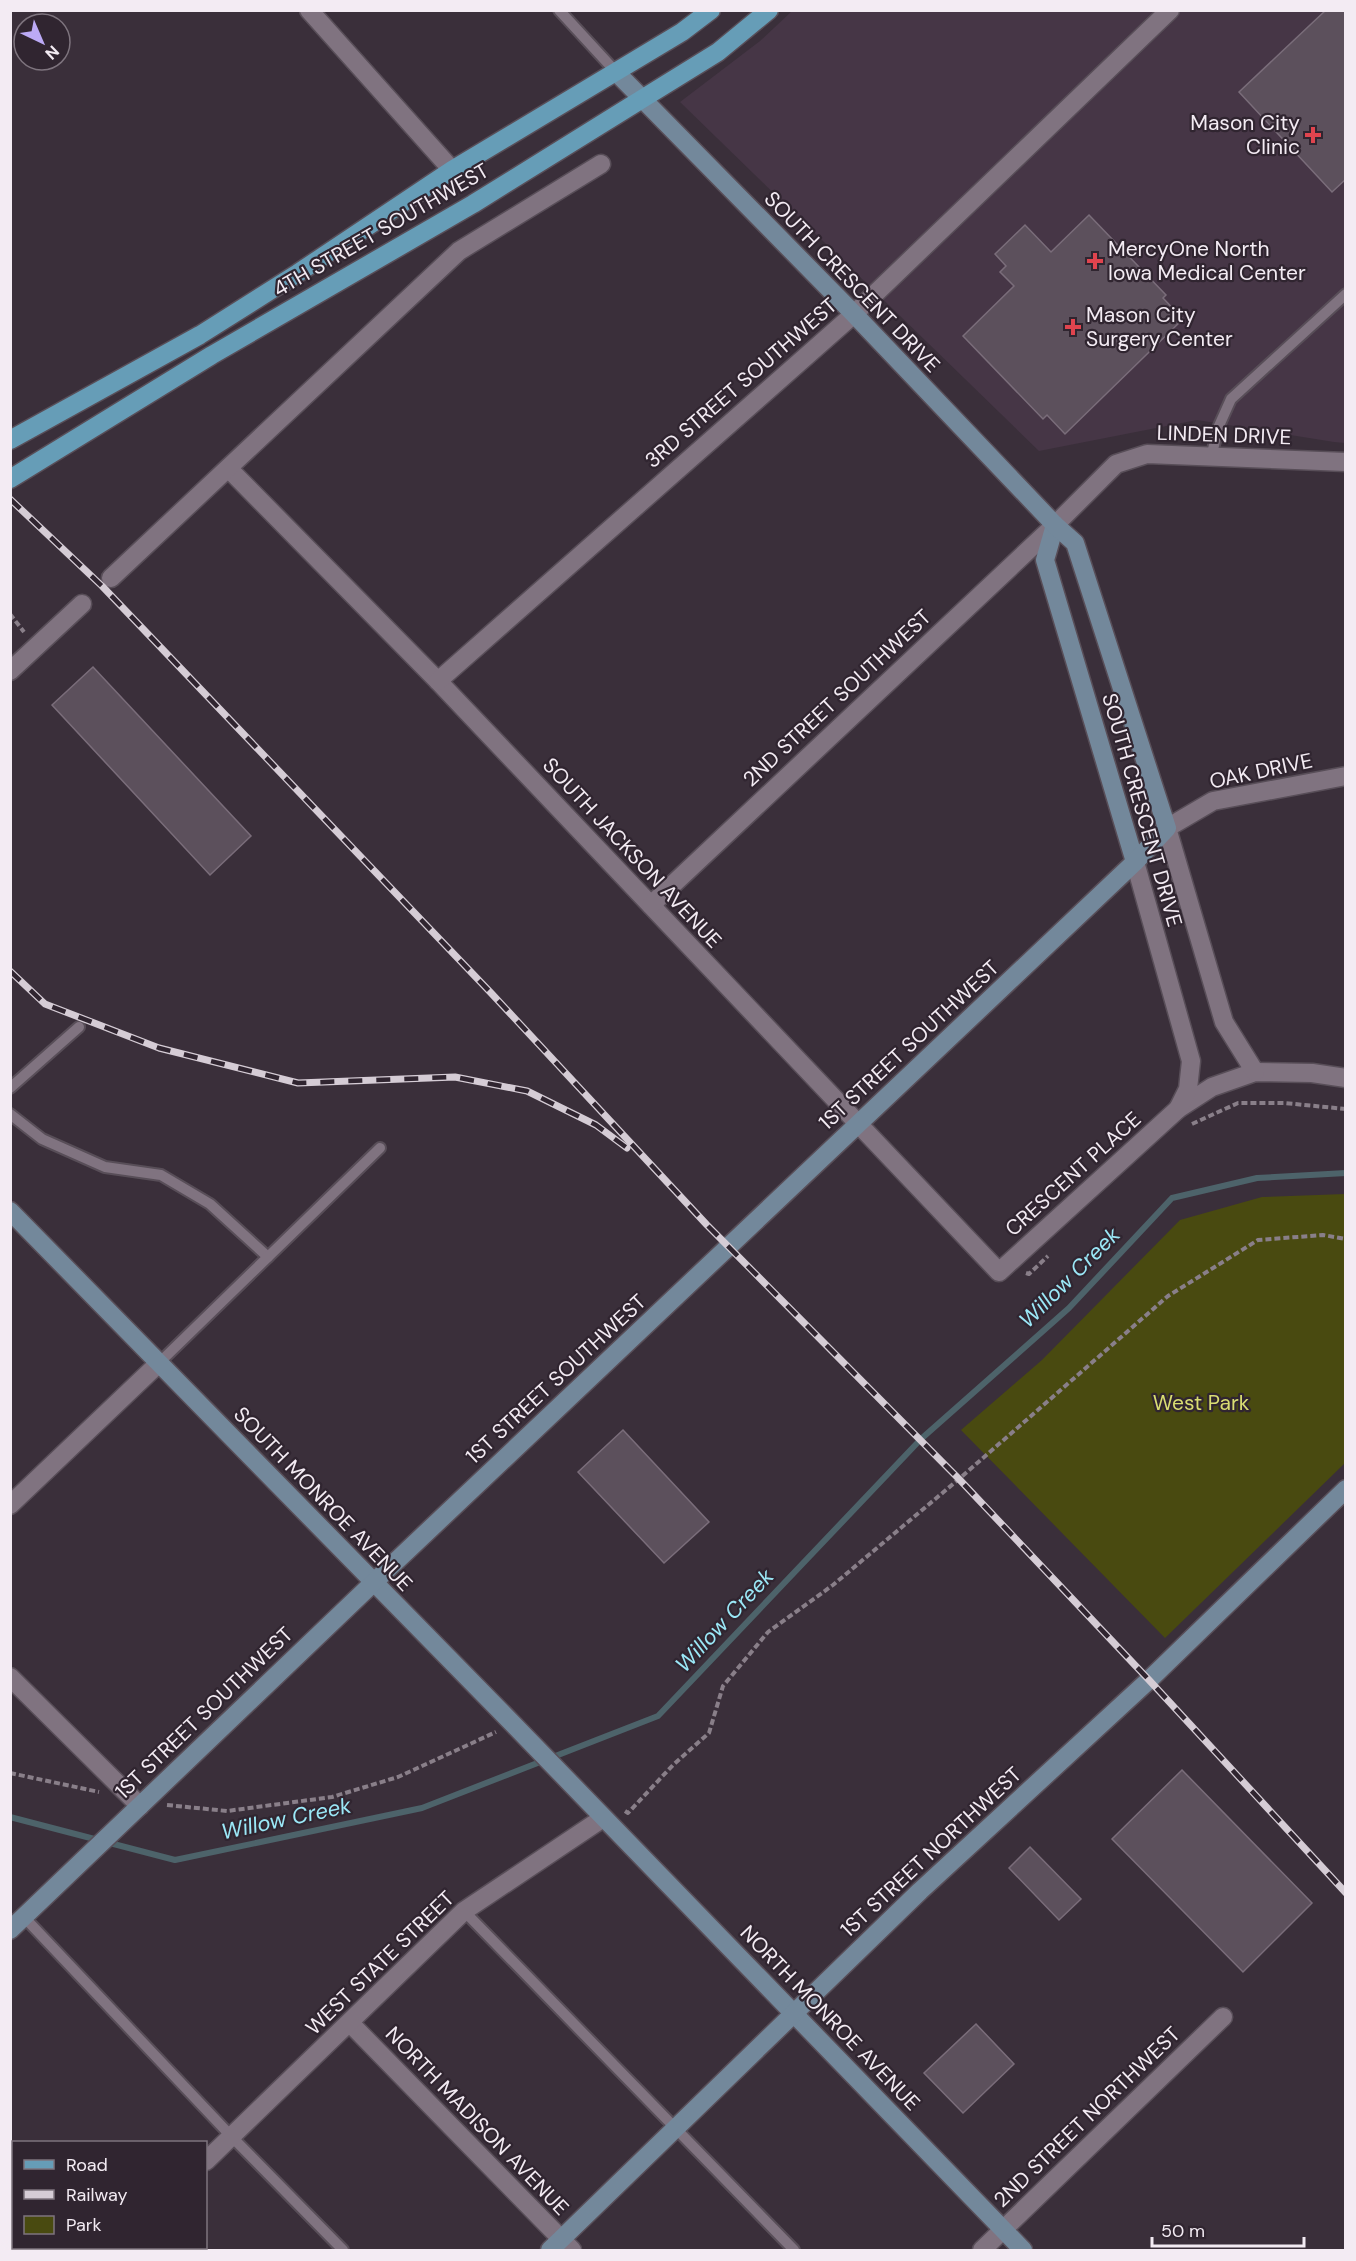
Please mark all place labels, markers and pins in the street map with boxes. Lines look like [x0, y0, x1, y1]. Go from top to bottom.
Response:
place label: Mason City Clinic [1190, 109, 1300, 161]
marker: Mason City Clinic [1304, 126, 1322, 144]
place label: MercyOne North Iowa Medical Center [1108, 235, 1306, 287]
marker: MercyOne North Iowa Medical Center [1086, 252, 1104, 270]
place label: Mason City Surgery Center [1086, 301, 1233, 353]
marker: Mason City Surgery Center [1064, 318, 1082, 336]

